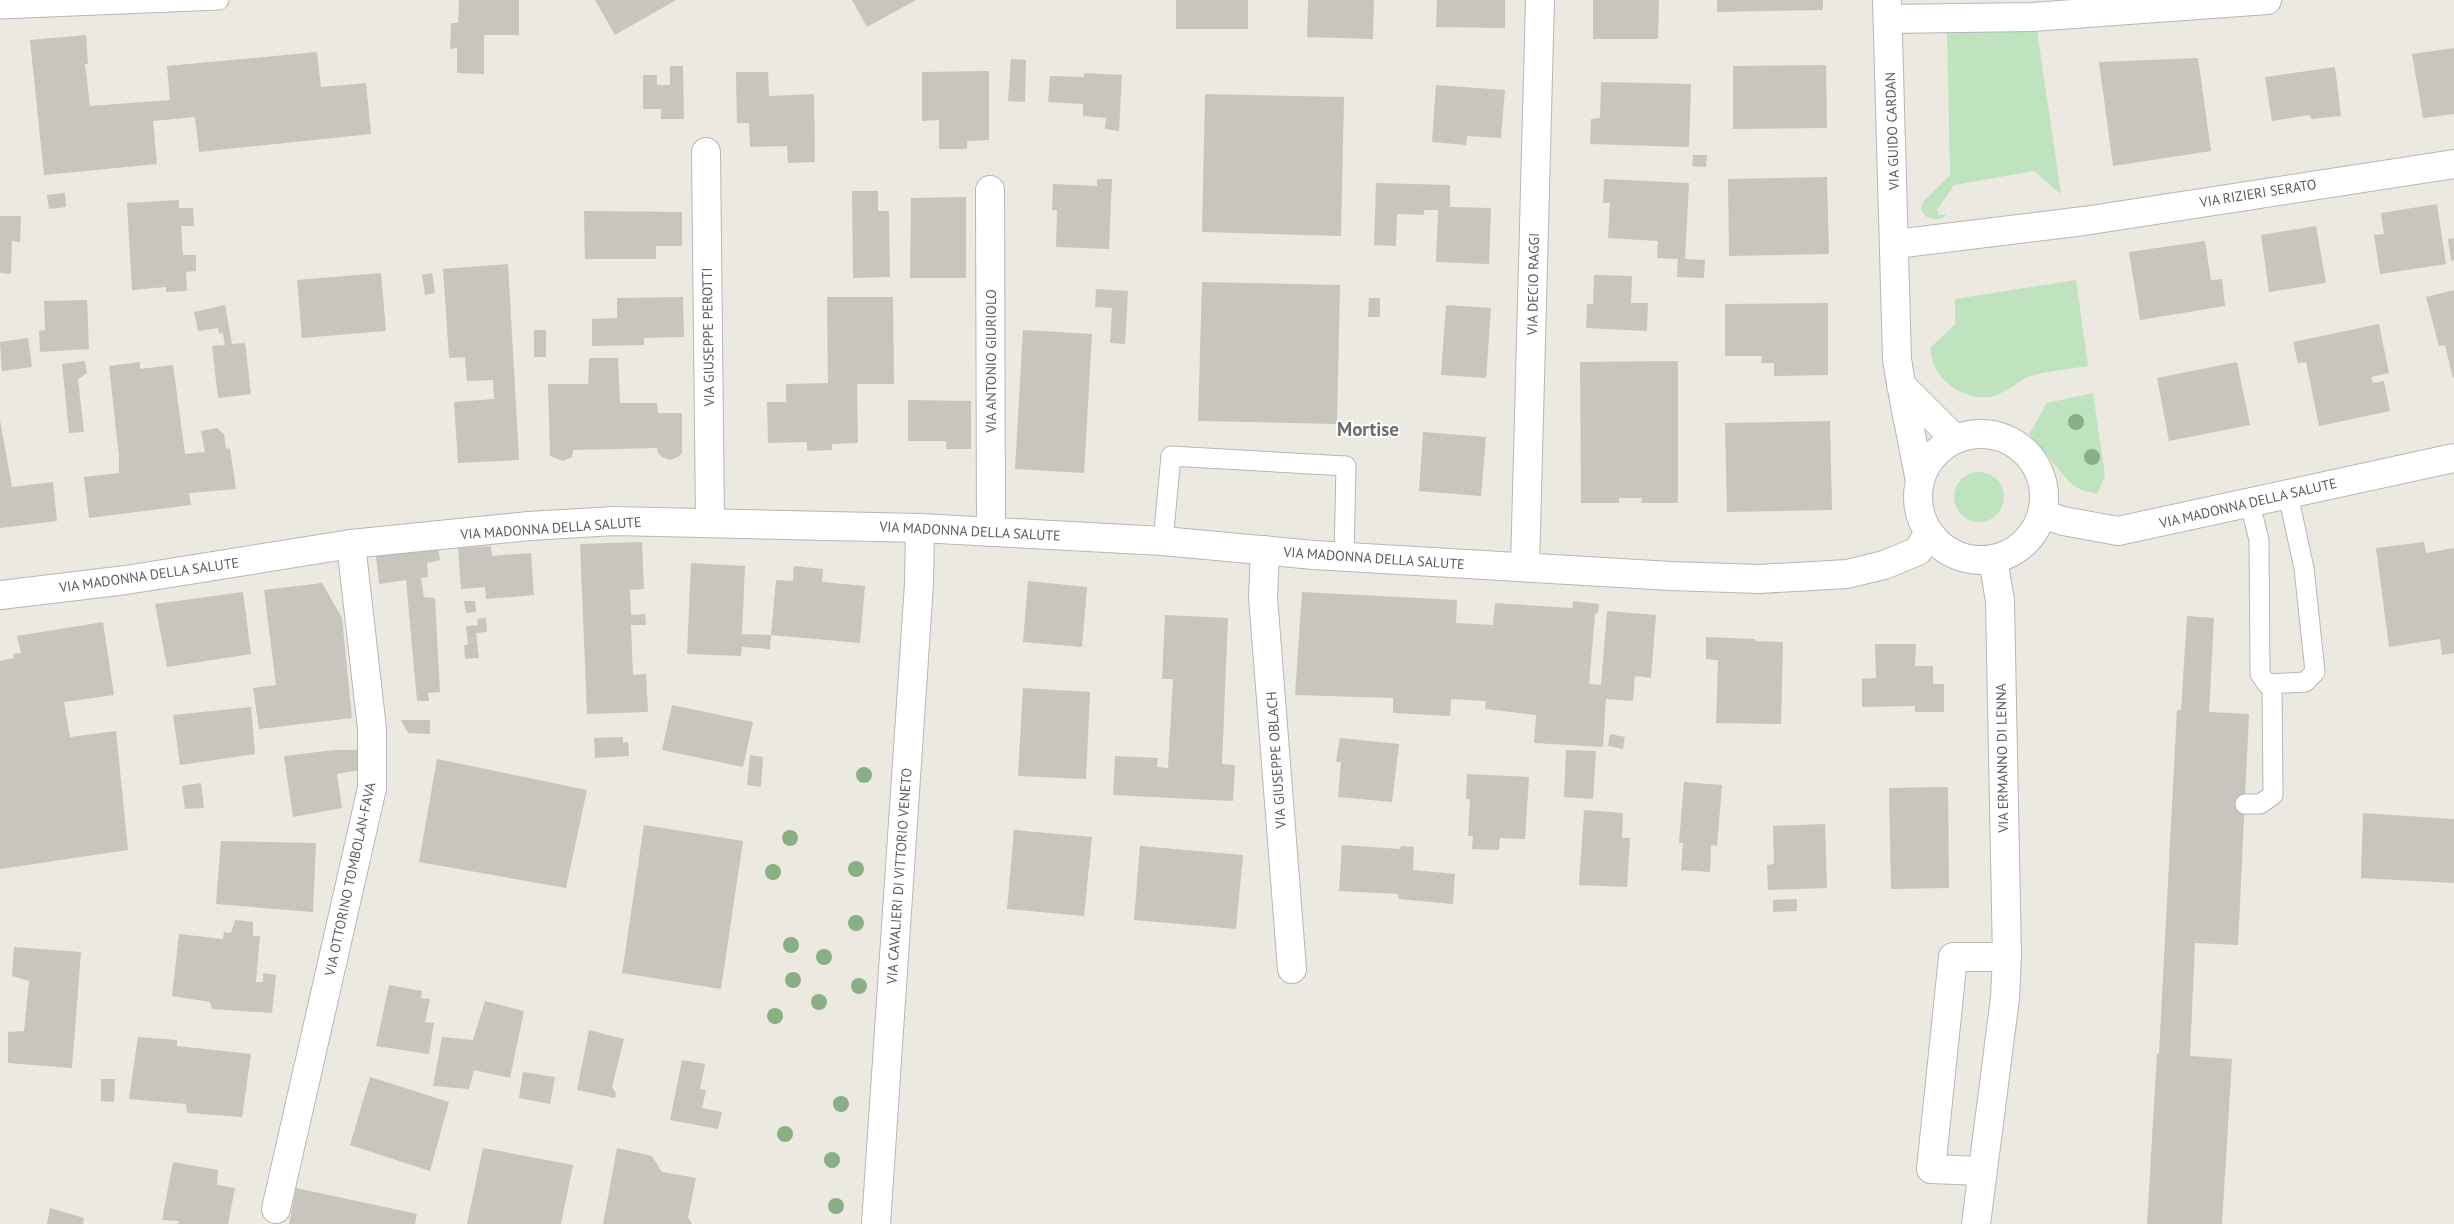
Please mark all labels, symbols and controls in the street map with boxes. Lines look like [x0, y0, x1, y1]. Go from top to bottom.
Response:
street label: VIA GUIDO CARDAN [1881, 72, 1903, 191]
street label: VIA RIZIERI SERATO [2197, 175, 2318, 211]
street label: VIA DECIO RAGGI [1523, 233, 1543, 336]
street label: VIA GIUSEPPE PEROTTI [698, 267, 718, 408]
street label: VIA ANTONIO GIURIOLO [982, 289, 1000, 434]
district label: Mortise [1337, 417, 1399, 441]
street label: VIA MADONNA DELLA SALUTE [2157, 474, 2338, 532]
street label: VIA MADONNA DELLA SALUTE [459, 513, 642, 543]
street label: VIA MADONNA DELLA SALUTE [878, 517, 1061, 545]
street label: VIA MADONNA DELLA SALUTE [1282, 543, 1465, 573]
street label: VIA MADONNA DELLA SALUTE [57, 553, 240, 597]
street label: VIA ERMANNO DI LENNA [1992, 682, 2012, 834]
street label: VIA GIUSEPPE OBLACH [1262, 691, 1290, 830]
street label: VIA CAVALIERI DI VITTORIO VENETO [882, 767, 916, 986]
street label: VIA OTTORINO TOMBOLAN-FAVA [320, 780, 380, 978]

